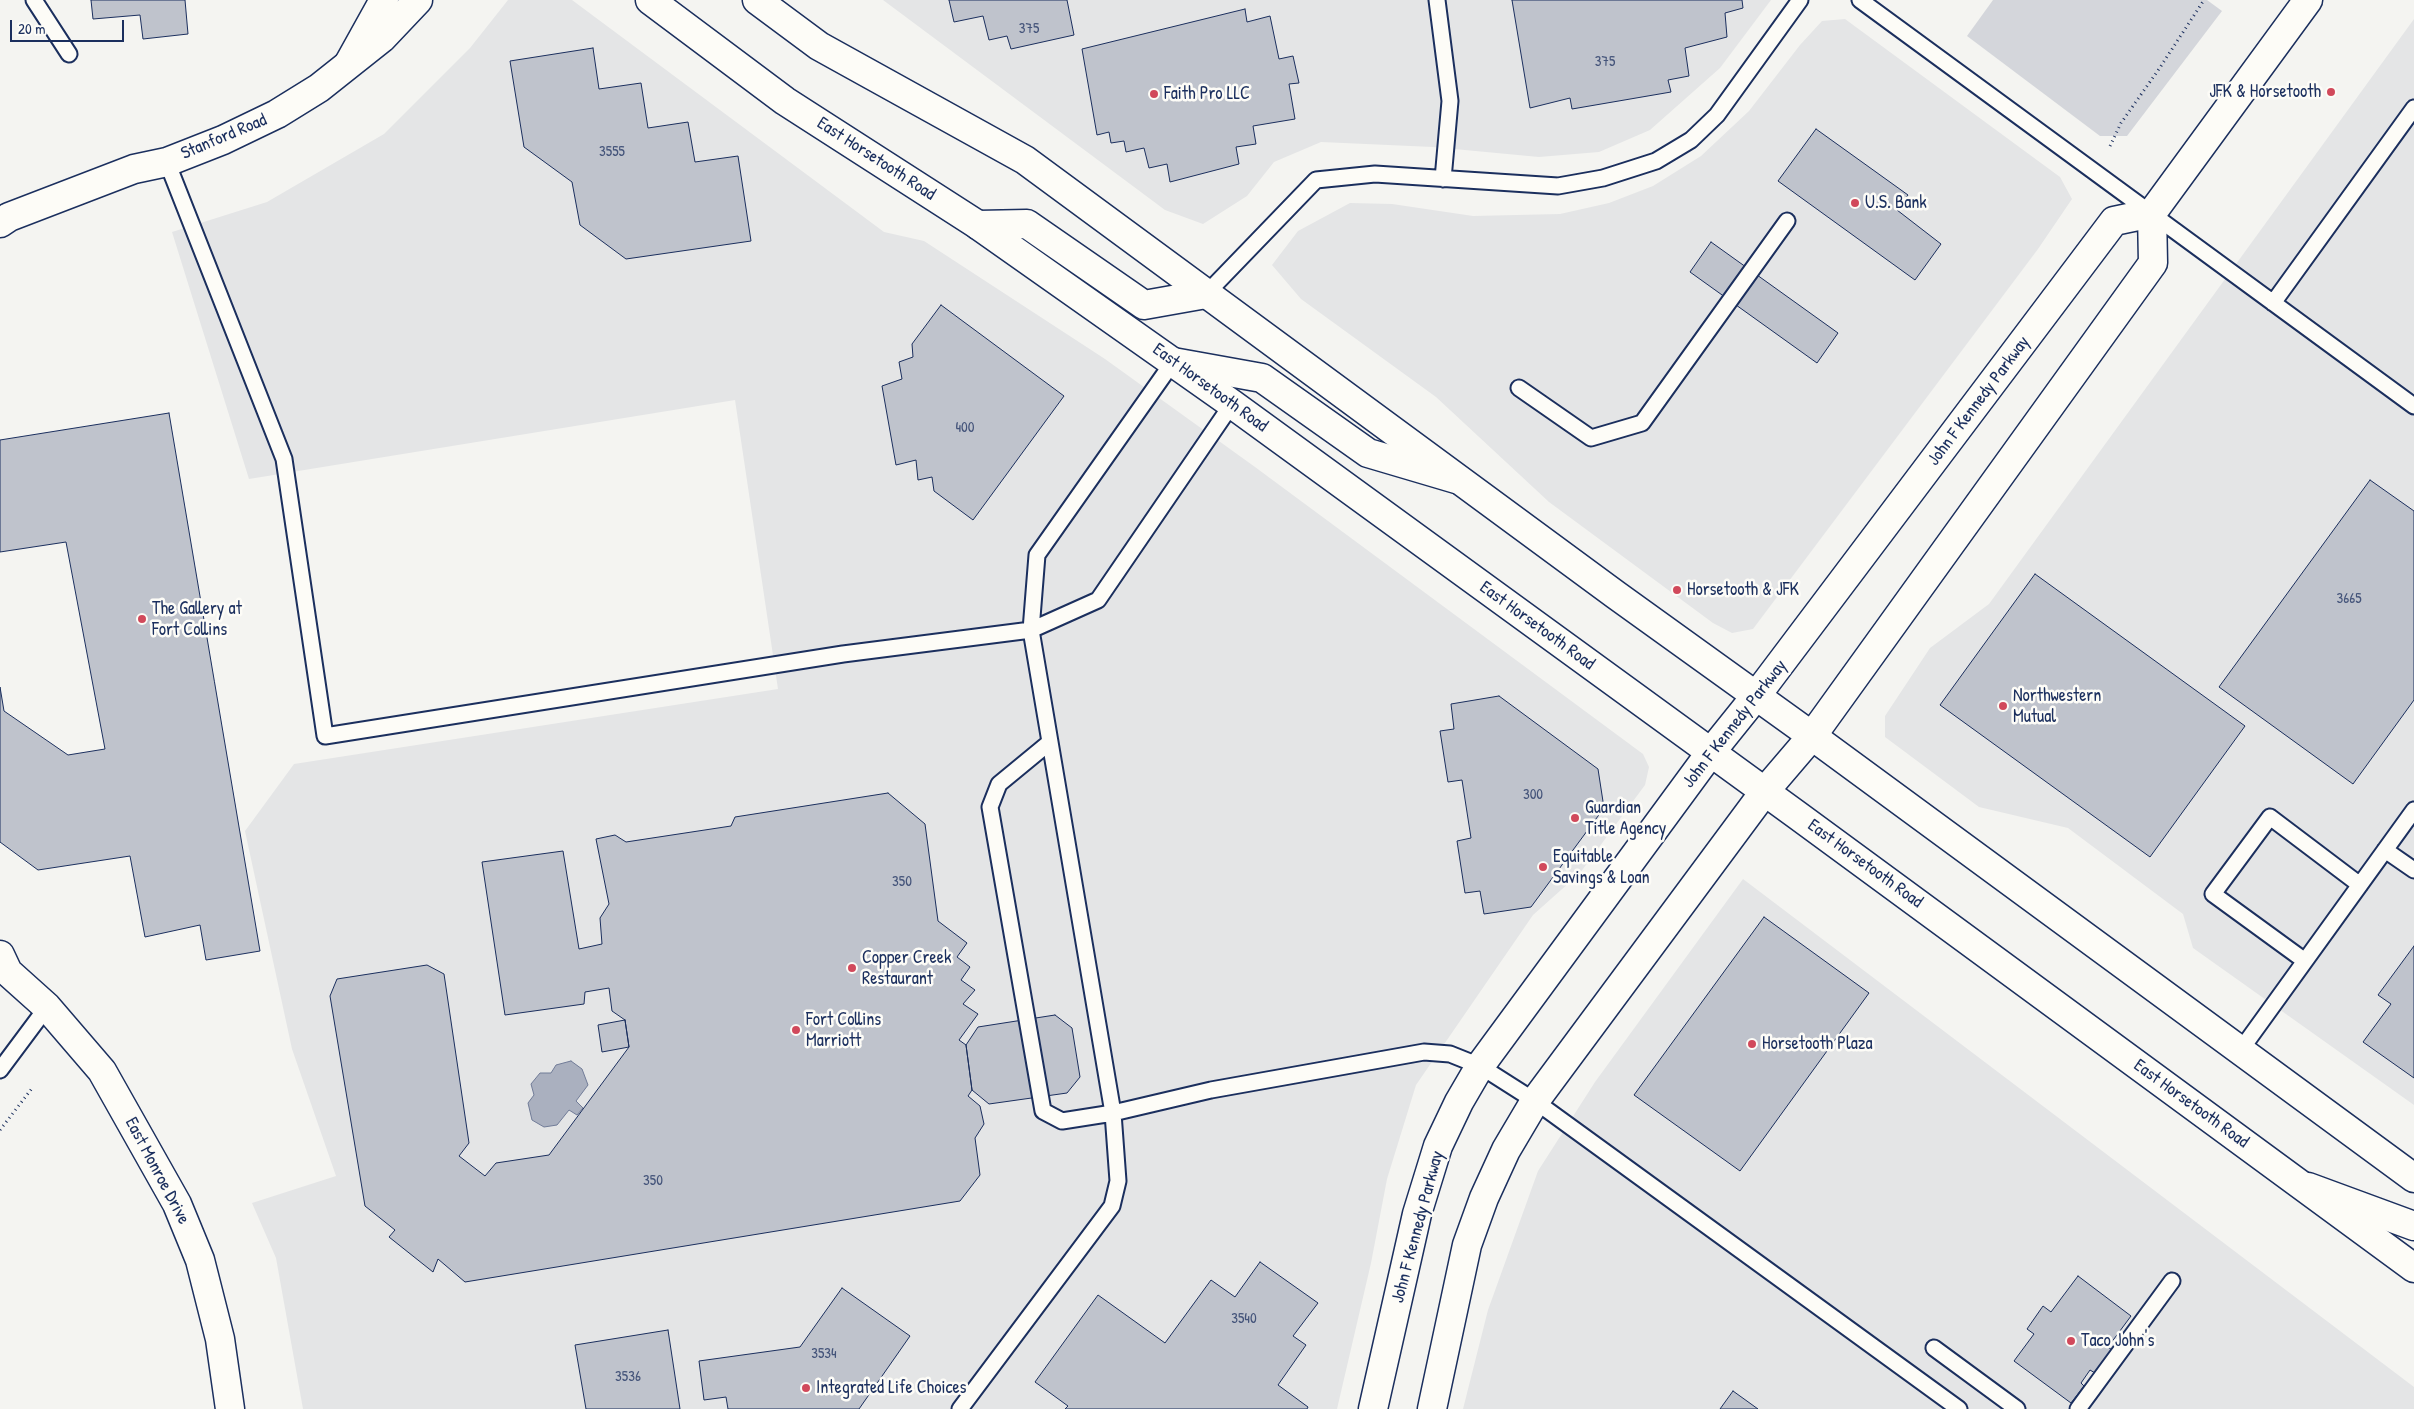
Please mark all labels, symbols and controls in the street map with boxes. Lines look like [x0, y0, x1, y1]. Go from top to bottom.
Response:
scale bar [12, 10, 126, 42]
text: 20 m [18, 18, 45, 39]
house number: 375 [1019, 20, 1039, 38]
house number: 375 [1595, 53, 1615, 71]
place label: JFK & Horsetooth [2209, 81, 2321, 103]
place label: Faith Pro LLC [1164, 83, 1250, 105]
marker: JFK & Horsetooth [2325, 86, 2337, 98]
marker: Faith Pro LLC [1148, 88, 1160, 100]
street label: Stanford Road [178, 109, 270, 165]
street label: East Horsetooth Road [813, 113, 939, 205]
house number: 3555 [599, 143, 625, 161]
place label: U.S. Bank [1865, 192, 1927, 214]
marker: U.S. Bank [1849, 197, 1861, 209]
street label: John F Kennedy Parkway [1923, 332, 2035, 470]
street label: East Horsetooth Road [1148, 339, 1272, 437]
house number: 400 [955, 419, 975, 437]
street label: East Horsetooth Road [1475, 577, 1599, 675]
place label: Horsetooth & JFK [1687, 579, 1799, 601]
marker: Horsetooth & JFK [1671, 584, 1683, 596]
house number: 3665 [2336, 590, 2362, 608]
place label: The Gallery at Fort Collins [152, 598, 242, 640]
marker: The Gallery at Fort Collins [136, 613, 148, 625]
street label: John F Kennedy Parkway [1678, 656, 1792, 792]
place label: Northwestern Mutual [2013, 685, 2101, 728]
marker: Northwestern Mutual [1997, 700, 2009, 712]
house number: 300 [1523, 786, 1543, 804]
place label: Guardian Title Agency [1585, 797, 1666, 840]
marker: Guardian Title Agency [1569, 812, 1581, 824]
street label: East Horsetooth Road [1803, 815, 1927, 913]
place label: Equitable Savings & Loan [1553, 846, 1650, 889]
marker: Equitable Savings & Loan [1537, 861, 1549, 873]
house number: 350 [892, 873, 912, 891]
place label: Copper Creek Restaurant [862, 947, 951, 990]
marker: Copper Creek Restaurant [846, 962, 858, 974]
place label: Fort Collins Marriott [806, 1009, 881, 1052]
marker: Fort Collins Marriott [790, 1024, 802, 1036]
place label: Horsetooth Plaza [1762, 1033, 1873, 1055]
marker: Horsetooth Plaza [1746, 1038, 1758, 1050]
street label: East Horsetooth Road [2129, 1055, 2253, 1153]
street label: East Monroe Drive [120, 1114, 194, 1228]
street label: John F Kennedy Parkway [1387, 1149, 1449, 1305]
house number: 350 [643, 1172, 663, 1190]
house number: 3540 [1231, 1310, 1257, 1328]
place label: Taco John's [2081, 1330, 2154, 1352]
marker: Taco John's [2065, 1335, 2077, 1347]
house number: 3534 [811, 1345, 837, 1363]
house number: 3536 [615, 1368, 641, 1386]
place label: Integrated Life Choices [816, 1377, 967, 1399]
marker: Integrated Life Choices [800, 1382, 812, 1394]

